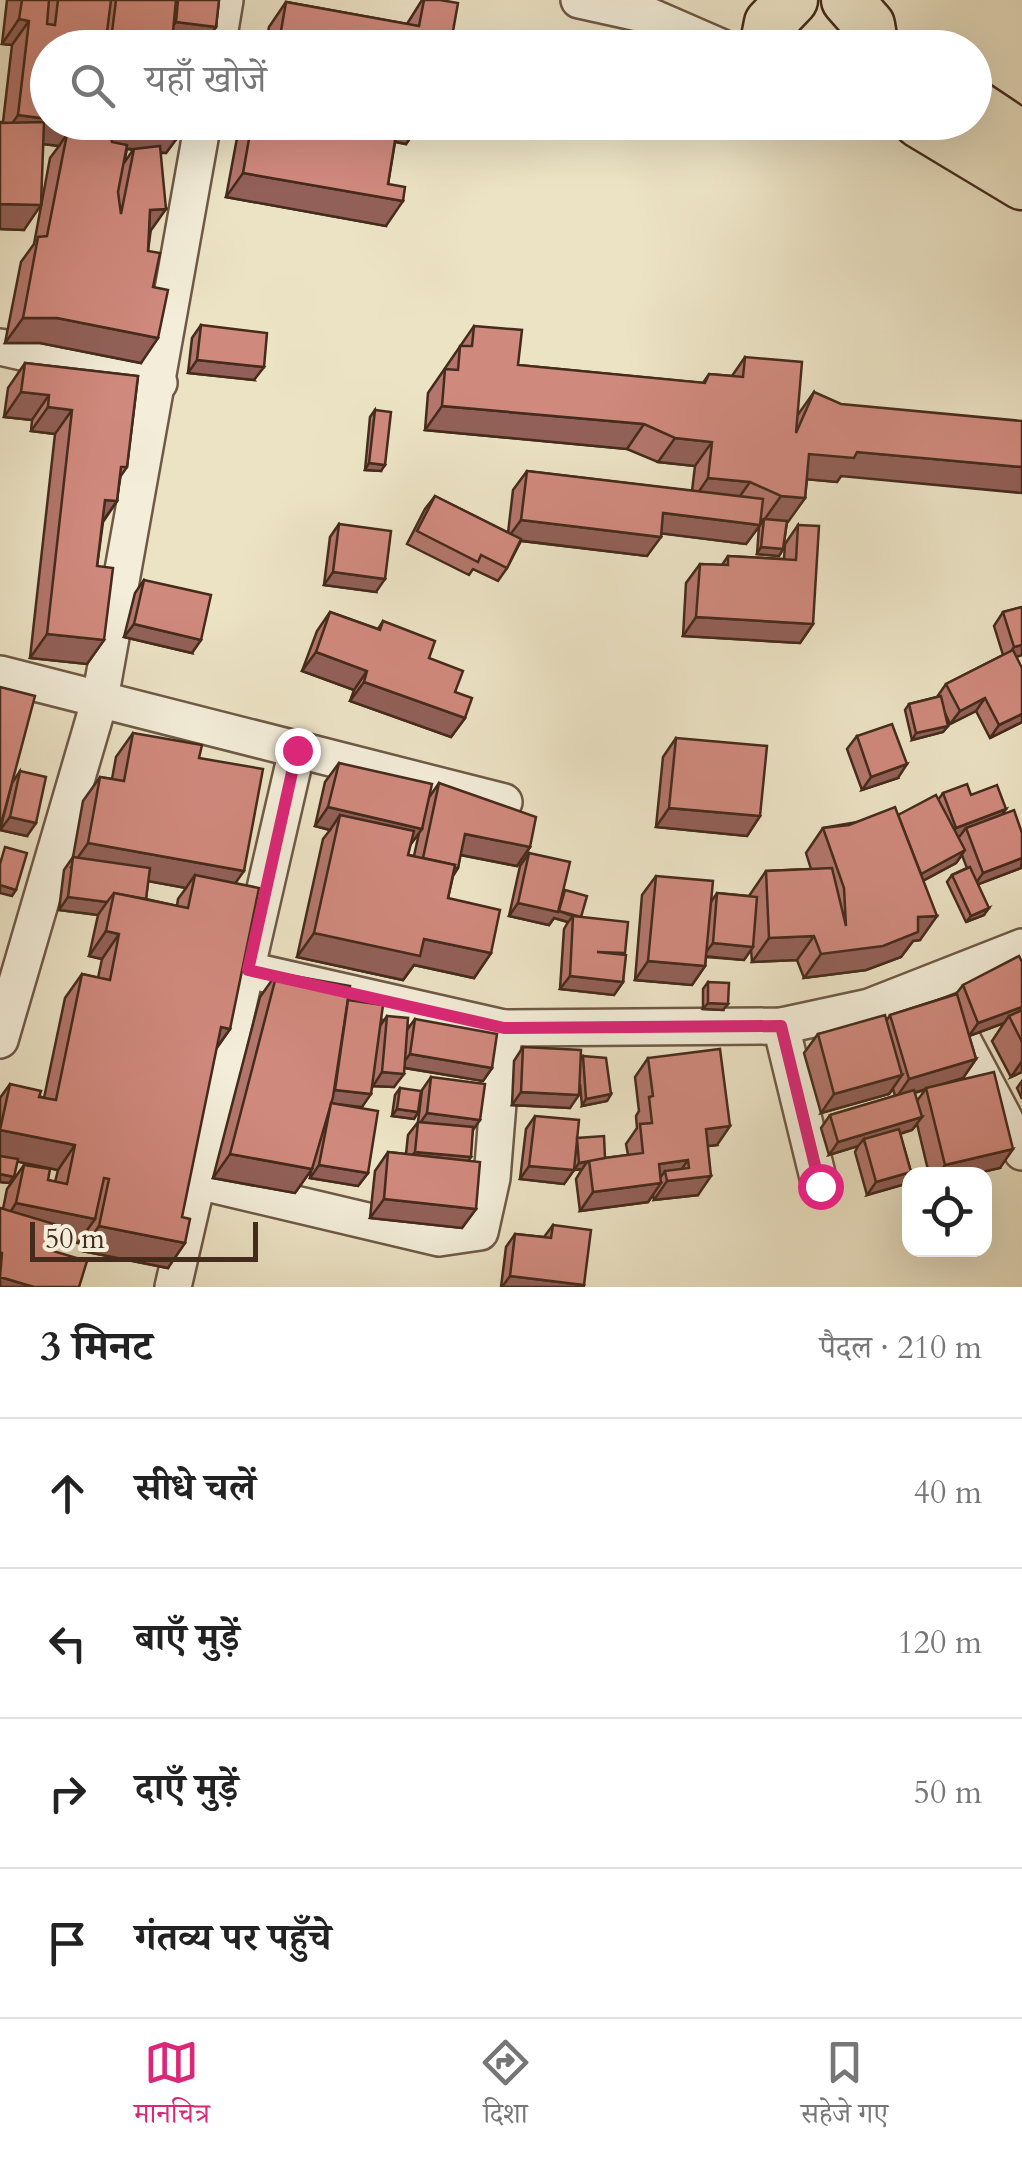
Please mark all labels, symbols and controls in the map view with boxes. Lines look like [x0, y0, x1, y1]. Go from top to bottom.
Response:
search box [30, 30, 992, 140]
text: यहाँ खोजें [145, 54, 266, 106]
icon: search [65, 58, 120, 113]
route end [275, 728, 321, 774]
route start [798, 1164, 844, 1210]
map controls [902, 1167, 992, 1257]
button: locate [902, 1167, 992, 1257]
scale bar [30, 1217, 258, 1262]
text: 50 m [45, 1220, 105, 1258]
text: 3 मिनट [40, 1318, 152, 1375]
text: पैदल · 210 m [820, 1326, 982, 1370]
text: सीधे चलें [135, 1462, 255, 1514]
icon: ahead [40, 1466, 95, 1521]
text: 40 m [914, 1471, 982, 1515]
text: बाएँ मुड़ें [135, 1612, 239, 1664]
icon: left [40, 1616, 95, 1671]
text: 120 m [897, 1621, 982, 1665]
text: दाएँ मुड़ें [135, 1762, 238, 1814]
icon: right [40, 1766, 95, 1821]
text: 50 m [914, 1771, 982, 1815]
text: गंतव्य पर पहुँचे [135, 1912, 331, 1964]
icon: arrive [40, 1916, 95, 1971]
tab: मानचित्र [134, 2035, 210, 2141]
tab: दिशा [478, 2035, 533, 2141]
tab: सहेजे गए [801, 2035, 888, 2141]

